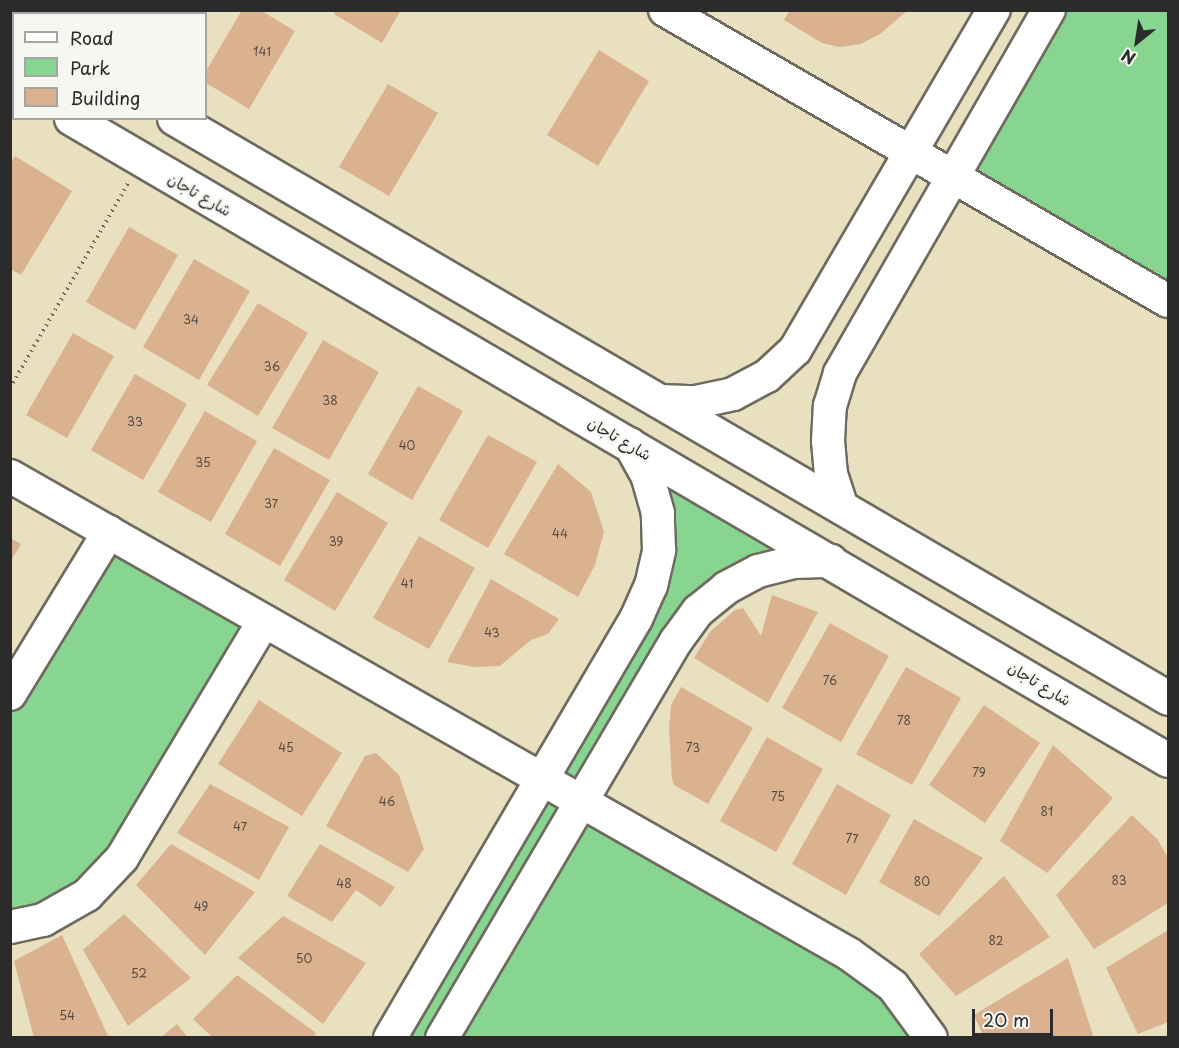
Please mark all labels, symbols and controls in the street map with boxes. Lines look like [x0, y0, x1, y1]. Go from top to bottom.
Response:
legend [12, 12, 207, 120]
north arrow [1107, 12, 1167, 72]
text: Road [70, 24, 114, 51]
text: N [1117, 44, 1139, 71]
house number: 141 [253, 45, 271, 59]
text: Park [70, 54, 110, 81]
text: Building [70, 84, 140, 111]
street label: شارع تاجان [165, 169, 235, 219]
house number: 34 [183, 313, 199, 327]
house number: 36 [264, 360, 280, 374]
house number: 38 [322, 394, 338, 408]
street label: شارع تاجان [585, 413, 655, 463]
house number: 33 [127, 415, 143, 429]
house number: 40 [399, 439, 415, 453]
house number: 35 [195, 456, 211, 470]
house number: 37 [264, 497, 278, 511]
house number: 44 [552, 527, 568, 541]
house number: 39 [329, 535, 343, 549]
house number: 41 [401, 577, 413, 591]
house number: 43 [484, 626, 500, 640]
street label: شارع تاجان [1005, 657, 1075, 709]
house number: 76 [823, 674, 837, 688]
house number: 78 [897, 714, 911, 728]
house number: 45 [278, 741, 294, 755]
house number: 73 [686, 741, 700, 755]
house number: 79 [972, 766, 986, 780]
house number: 75 [771, 790, 785, 804]
house number: 46 [379, 795, 395, 809]
house number: 81 [1041, 805, 1053, 819]
house number: 47 [233, 820, 247, 834]
house number: 77 [845, 832, 859, 846]
house number: 83 [1111, 874, 1127, 888]
house number: 80 [914, 875, 930, 889]
house number: 48 [336, 877, 352, 891]
house number: 49 [194, 900, 208, 914]
house number: 82 [989, 934, 1003, 948]
house number: 50 [296, 952, 312, 966]
house number: 52 [131, 967, 147, 981]
scale bar [975, 997, 1056, 1035]
text: 20 m [983, 1006, 1029, 1033]
house number: 54 [59, 1009, 75, 1023]

